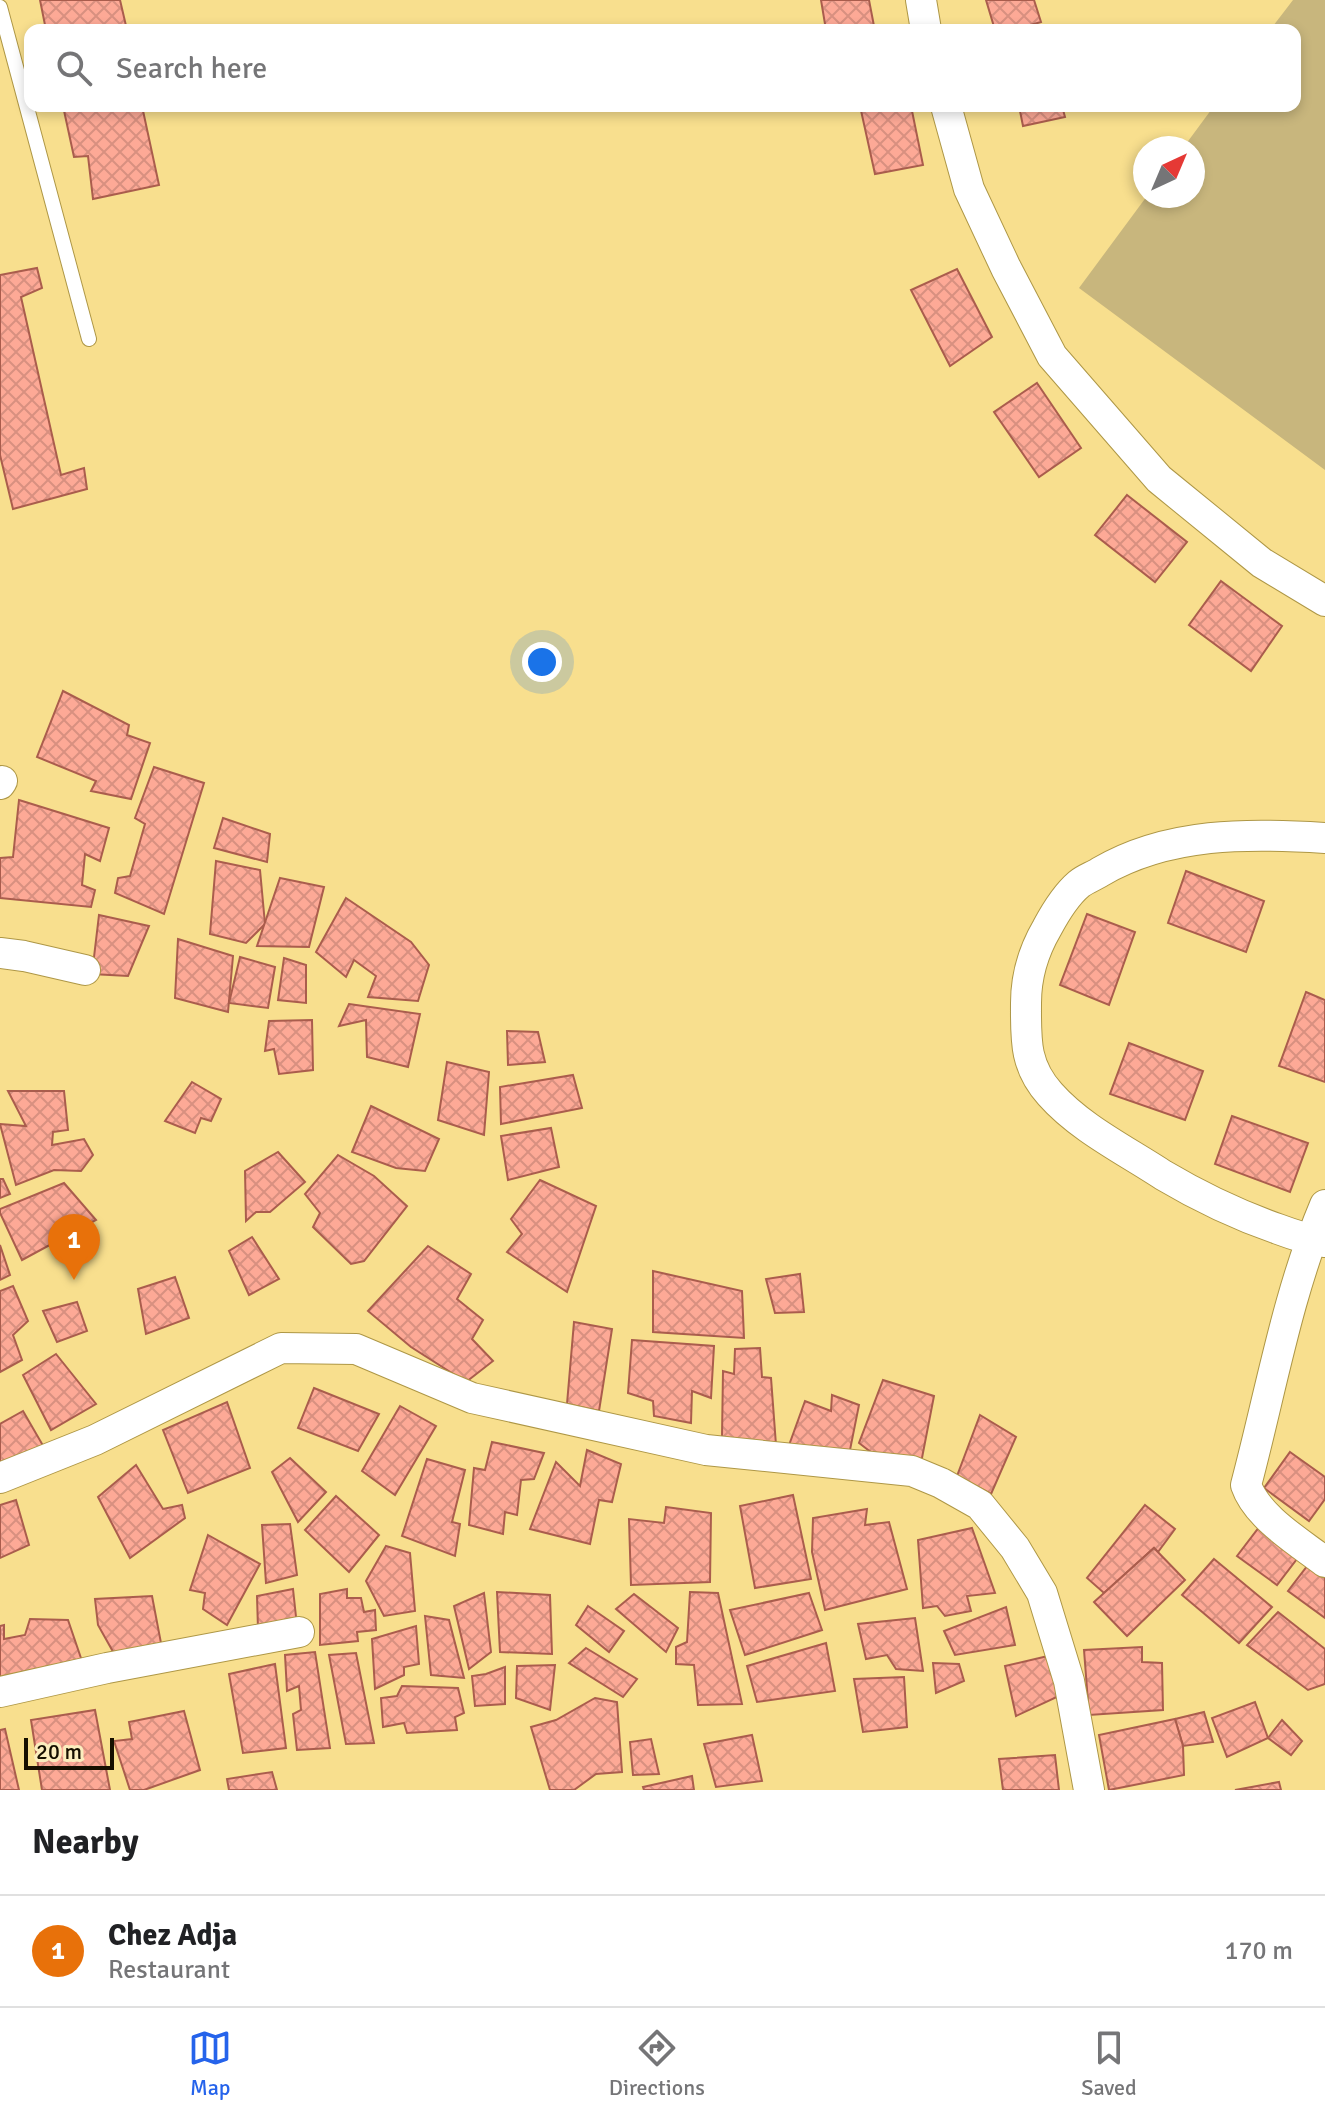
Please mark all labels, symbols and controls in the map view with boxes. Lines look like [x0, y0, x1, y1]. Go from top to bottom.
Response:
search box [24, 24, 1301, 112]
icon: search [52, 46, 96, 90]
text: Search here [116, 50, 267, 87]
north arrow [1133, 136, 1205, 208]
your location [522, 642, 562, 682]
pin: 1 [48, 1214, 100, 1280]
scale bar [24, 1734, 114, 1770]
text: 20 m [36, 1738, 82, 1765]
text: Nearby [32, 1821, 139, 1863]
text: Chez Adja [108, 1917, 237, 1954]
text: 1 [51, 1935, 65, 1967]
text: 170 m [1224, 1935, 1293, 1967]
text: Restaurant [108, 1954, 230, 1986]
tab: Map [188, 2026, 232, 2101]
tab: Directions [609, 2026, 705, 2101]
tab: Saved [1081, 2026, 1137, 2101]

